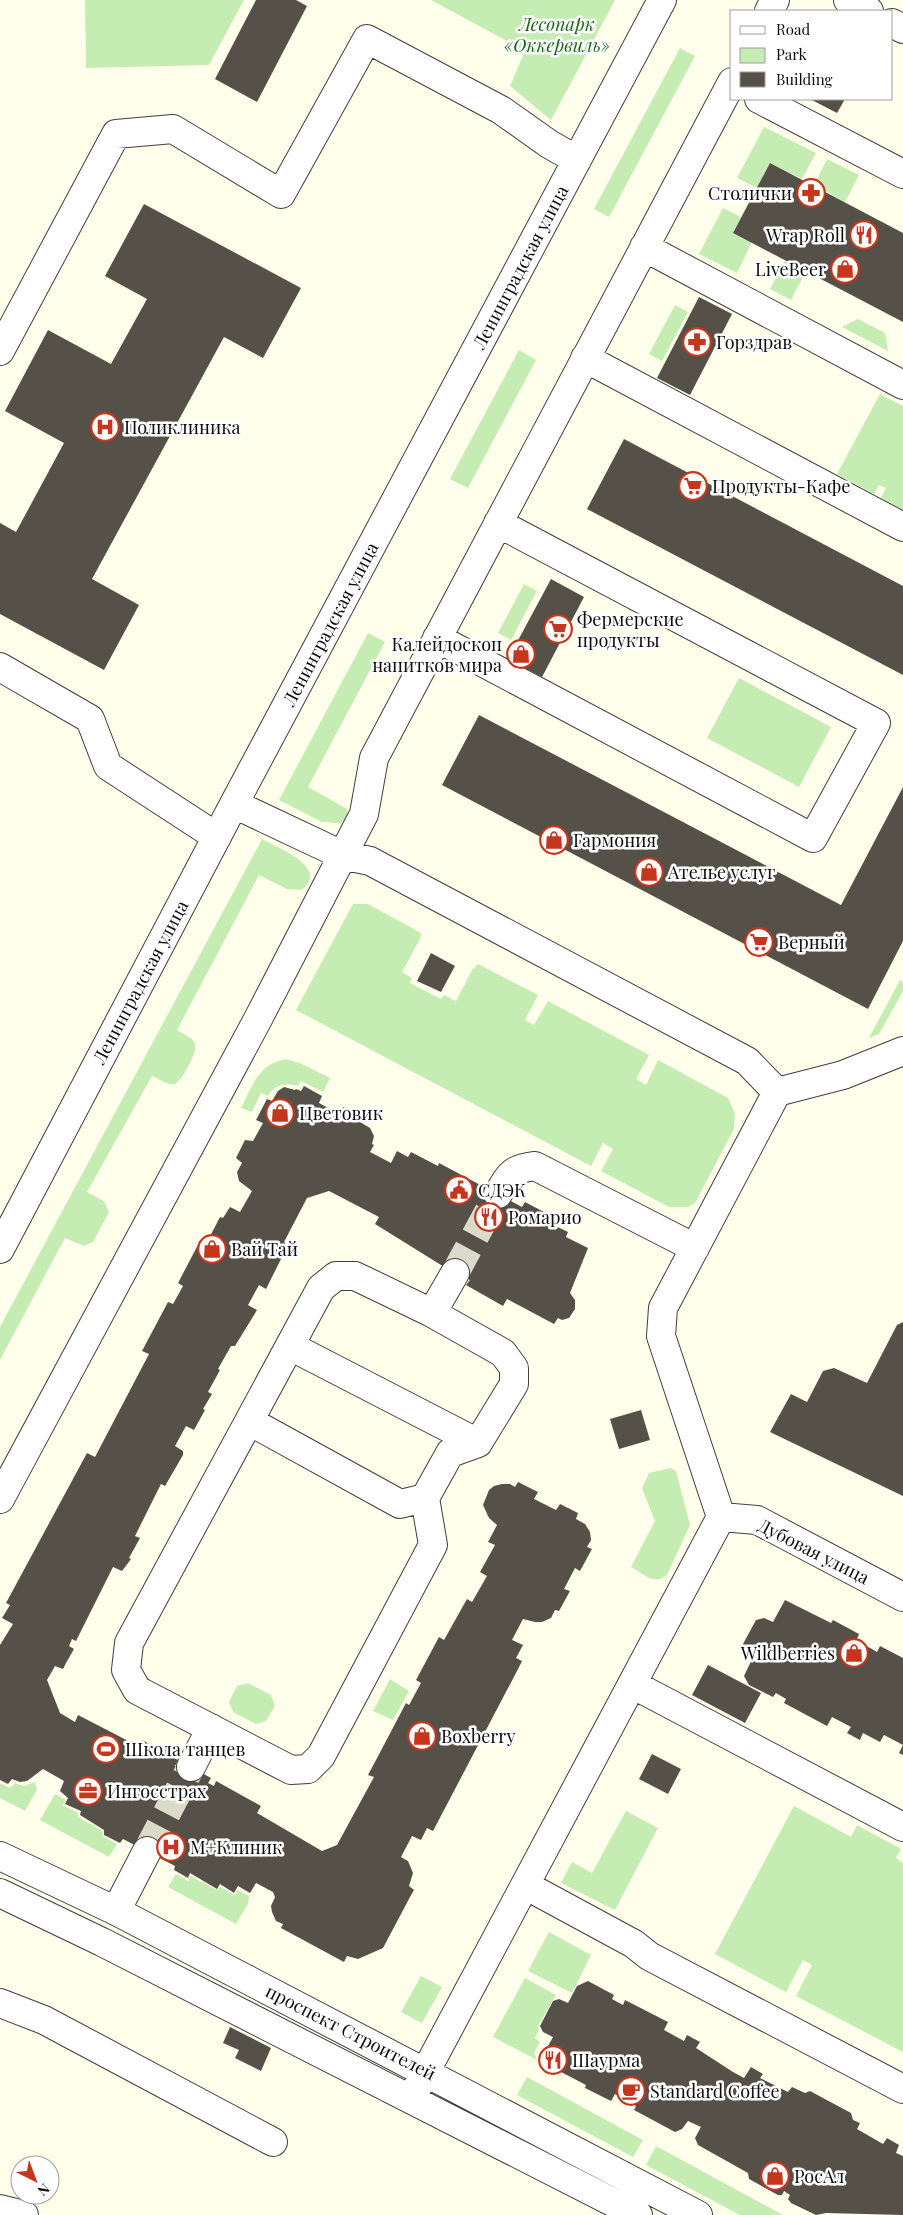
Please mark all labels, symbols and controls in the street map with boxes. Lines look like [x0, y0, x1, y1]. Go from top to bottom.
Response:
legend [730, 10, 893, 100]
park label: Лесопарк «Оккервиль» [504, 12, 610, 57]
text: Road [776, 19, 810, 39]
text: Park [776, 44, 808, 64]
text: Building [776, 69, 833, 89]
pharmacy icon: Столички [796, 178, 826, 208]
street label: Ленинградская улица [466, 181, 573, 354]
place label: Столички [708, 181, 792, 205]
restaurant icon: Wrap Roll [849, 220, 879, 250]
place label: Wrap Roll [765, 223, 845, 247]
shop icon: LiveBeer [830, 254, 860, 284]
place label: LiveBeer [755, 257, 826, 281]
pharmacy icon: Горздрав [682, 327, 712, 357]
place label: Горздрав [716, 330, 792, 354]
hospital icon: Поликлиника [90, 412, 120, 442]
place label: Поликлиника [124, 415, 241, 439]
supermarket icon: Продукты-Кафе [678, 471, 708, 501]
place label: Продукты-Кафе [712, 474, 850, 498]
street label: Ленинградская улица [276, 538, 383, 711]
place label: Фермерские продукты [577, 607, 684, 652]
supermarket icon: Фермерские продукты [543, 614, 573, 644]
place label: Калейдоскоп напитков мира [372, 632, 502, 677]
shop icon: Калейдоскоп напитков мира [506, 639, 536, 669]
shop icon: Гармония [539, 825, 569, 855]
place label: Гармония [573, 828, 656, 852]
shop icon: Ателье услуг [634, 857, 664, 887]
place label: Ателье услуг [667, 860, 775, 884]
street label: Ленинградская улица [86, 896, 193, 1069]
supermarket icon: Верный [744, 927, 774, 957]
place label: Верный [778, 930, 845, 954]
shop icon: Цветовик [265, 1098, 295, 1128]
place label: Цветовик [299, 1101, 383, 1125]
public building icon: СДЭК [444, 1175, 474, 1205]
place label: СДЭК [478, 1178, 526, 1202]
restaurant icon: Ромарио [474, 1202, 504, 1232]
place label: Ромарио [508, 1205, 582, 1229]
shop icon: Вай Тай [197, 1234, 227, 1264]
place label: Вай Тай [231, 1237, 298, 1261]
street label: Дубовая улица [754, 1513, 874, 1589]
shop icon: Wildberries [839, 1638, 869, 1668]
place label: Wildberries [740, 1641, 835, 1665]
shop icon: Boxberry [407, 1721, 437, 1751]
place label: Boxberry [441, 1724, 515, 1748]
sports icon: Школа танцев [91, 1734, 121, 1764]
place label: Школа танцев [125, 1737, 245, 1761]
office icon: Ингосстрах [73, 1776, 103, 1806]
place label: Ингосстрах [107, 1779, 207, 1803]
hospital icon: М+Клиник [156, 1832, 186, 1862]
place label: М+Клиник [190, 1835, 282, 1859]
street label: проспект Строителей [262, 1979, 440, 2085]
restaurant icon: Шаурма [538, 2045, 568, 2075]
place label: Шаурма [572, 2048, 640, 2072]
cafe icon: Standard Coffee [616, 2076, 646, 2106]
place label: Standard Coffee [650, 2079, 780, 2103]
north arrow [10, 2155, 60, 2205]
shop icon: РосАл [760, 2161, 790, 2191]
place label: РосАл [794, 2164, 844, 2188]
text: N [34, 2180, 54, 2200]

